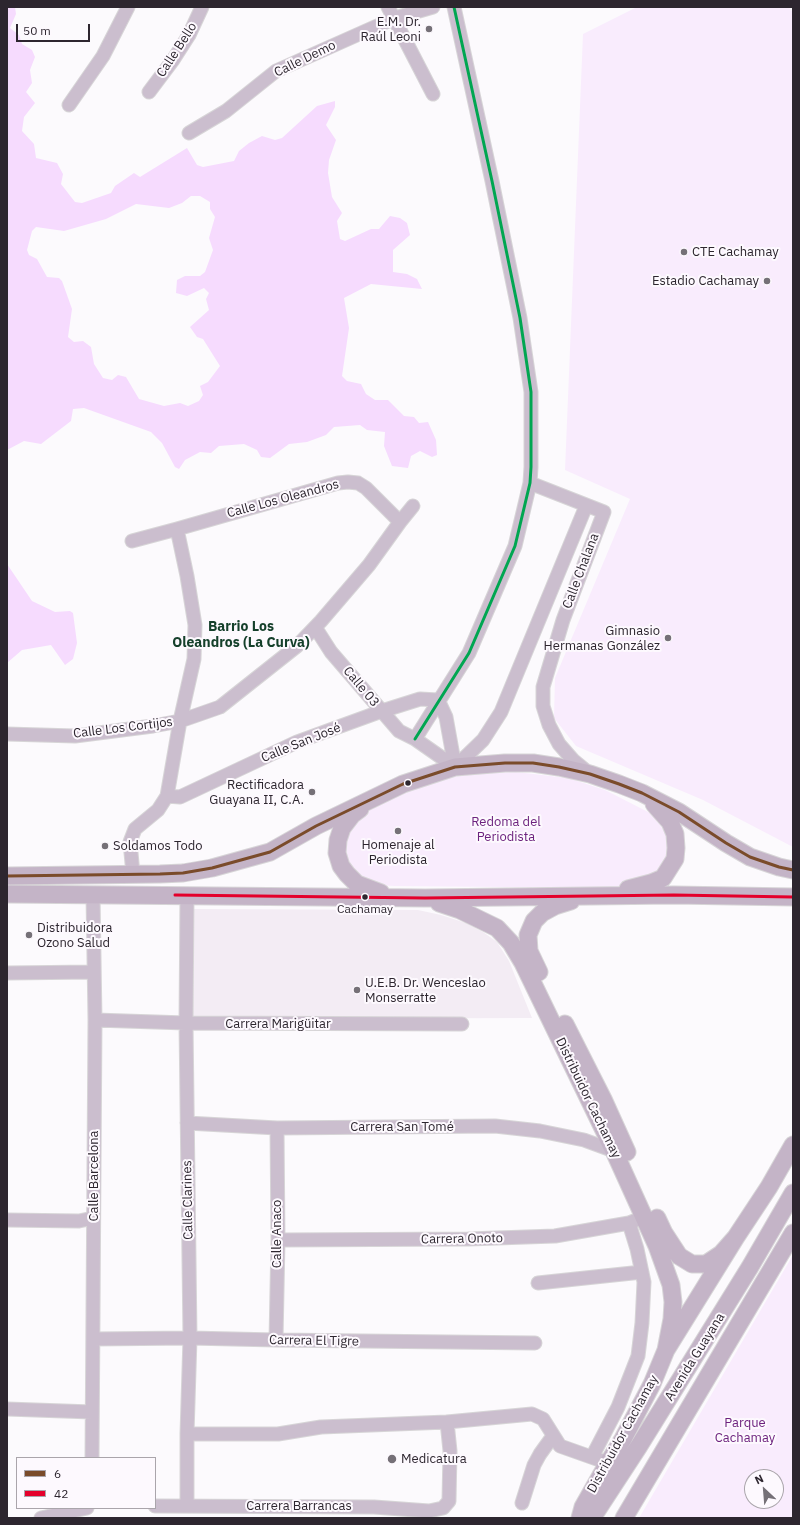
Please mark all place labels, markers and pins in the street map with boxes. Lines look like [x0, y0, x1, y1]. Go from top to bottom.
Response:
place label: E.M. Dr. Raúl Leoni [360, 14, 421, 45]
marker: E.M. Dr. Raúl Leoni [424, 24, 434, 34]
place label: CTE Cachamay [692, 244, 779, 260]
marker: CTE Cachamay [679, 247, 689, 257]
place label: Estadio Cachamay [652, 273, 759, 289]
marker: Estadio Cachamay [762, 276, 772, 286]
place label: Gimnasio Hermanas González [544, 623, 660, 654]
marker: Gimnasio Hermanas González [663, 633, 673, 643]
place label: Rectificadora Guayana II, C.A. [209, 777, 304, 808]
unlabelled marker [403, 778, 413, 788]
marker: Rectificadora Guayana II, C.A. [307, 787, 317, 797]
marker: Homenaje al Periodista [393, 826, 403, 836]
place label: Homenaje al Periodista [361, 837, 435, 868]
place label: Soldamos Todo [113, 838, 203, 854]
marker: Soldamos Todo [100, 841, 110, 851]
marker: Cachamay [360, 892, 370, 902]
place label: Cachamay [337, 903, 393, 917]
place label: Distribuidora Ozono Salud [37, 920, 112, 951]
marker: Distribuidora Ozono Salud [24, 930, 34, 940]
place label: U.E.B. Dr. Wenceslao Monserratte [365, 975, 486, 1006]
marker: U.E.B. Dr. Wenceslao Monserratte [352, 985, 362, 995]
place label: Medicatura [401, 1451, 467, 1467]
marker: Medicatura [386, 1453, 398, 1465]

